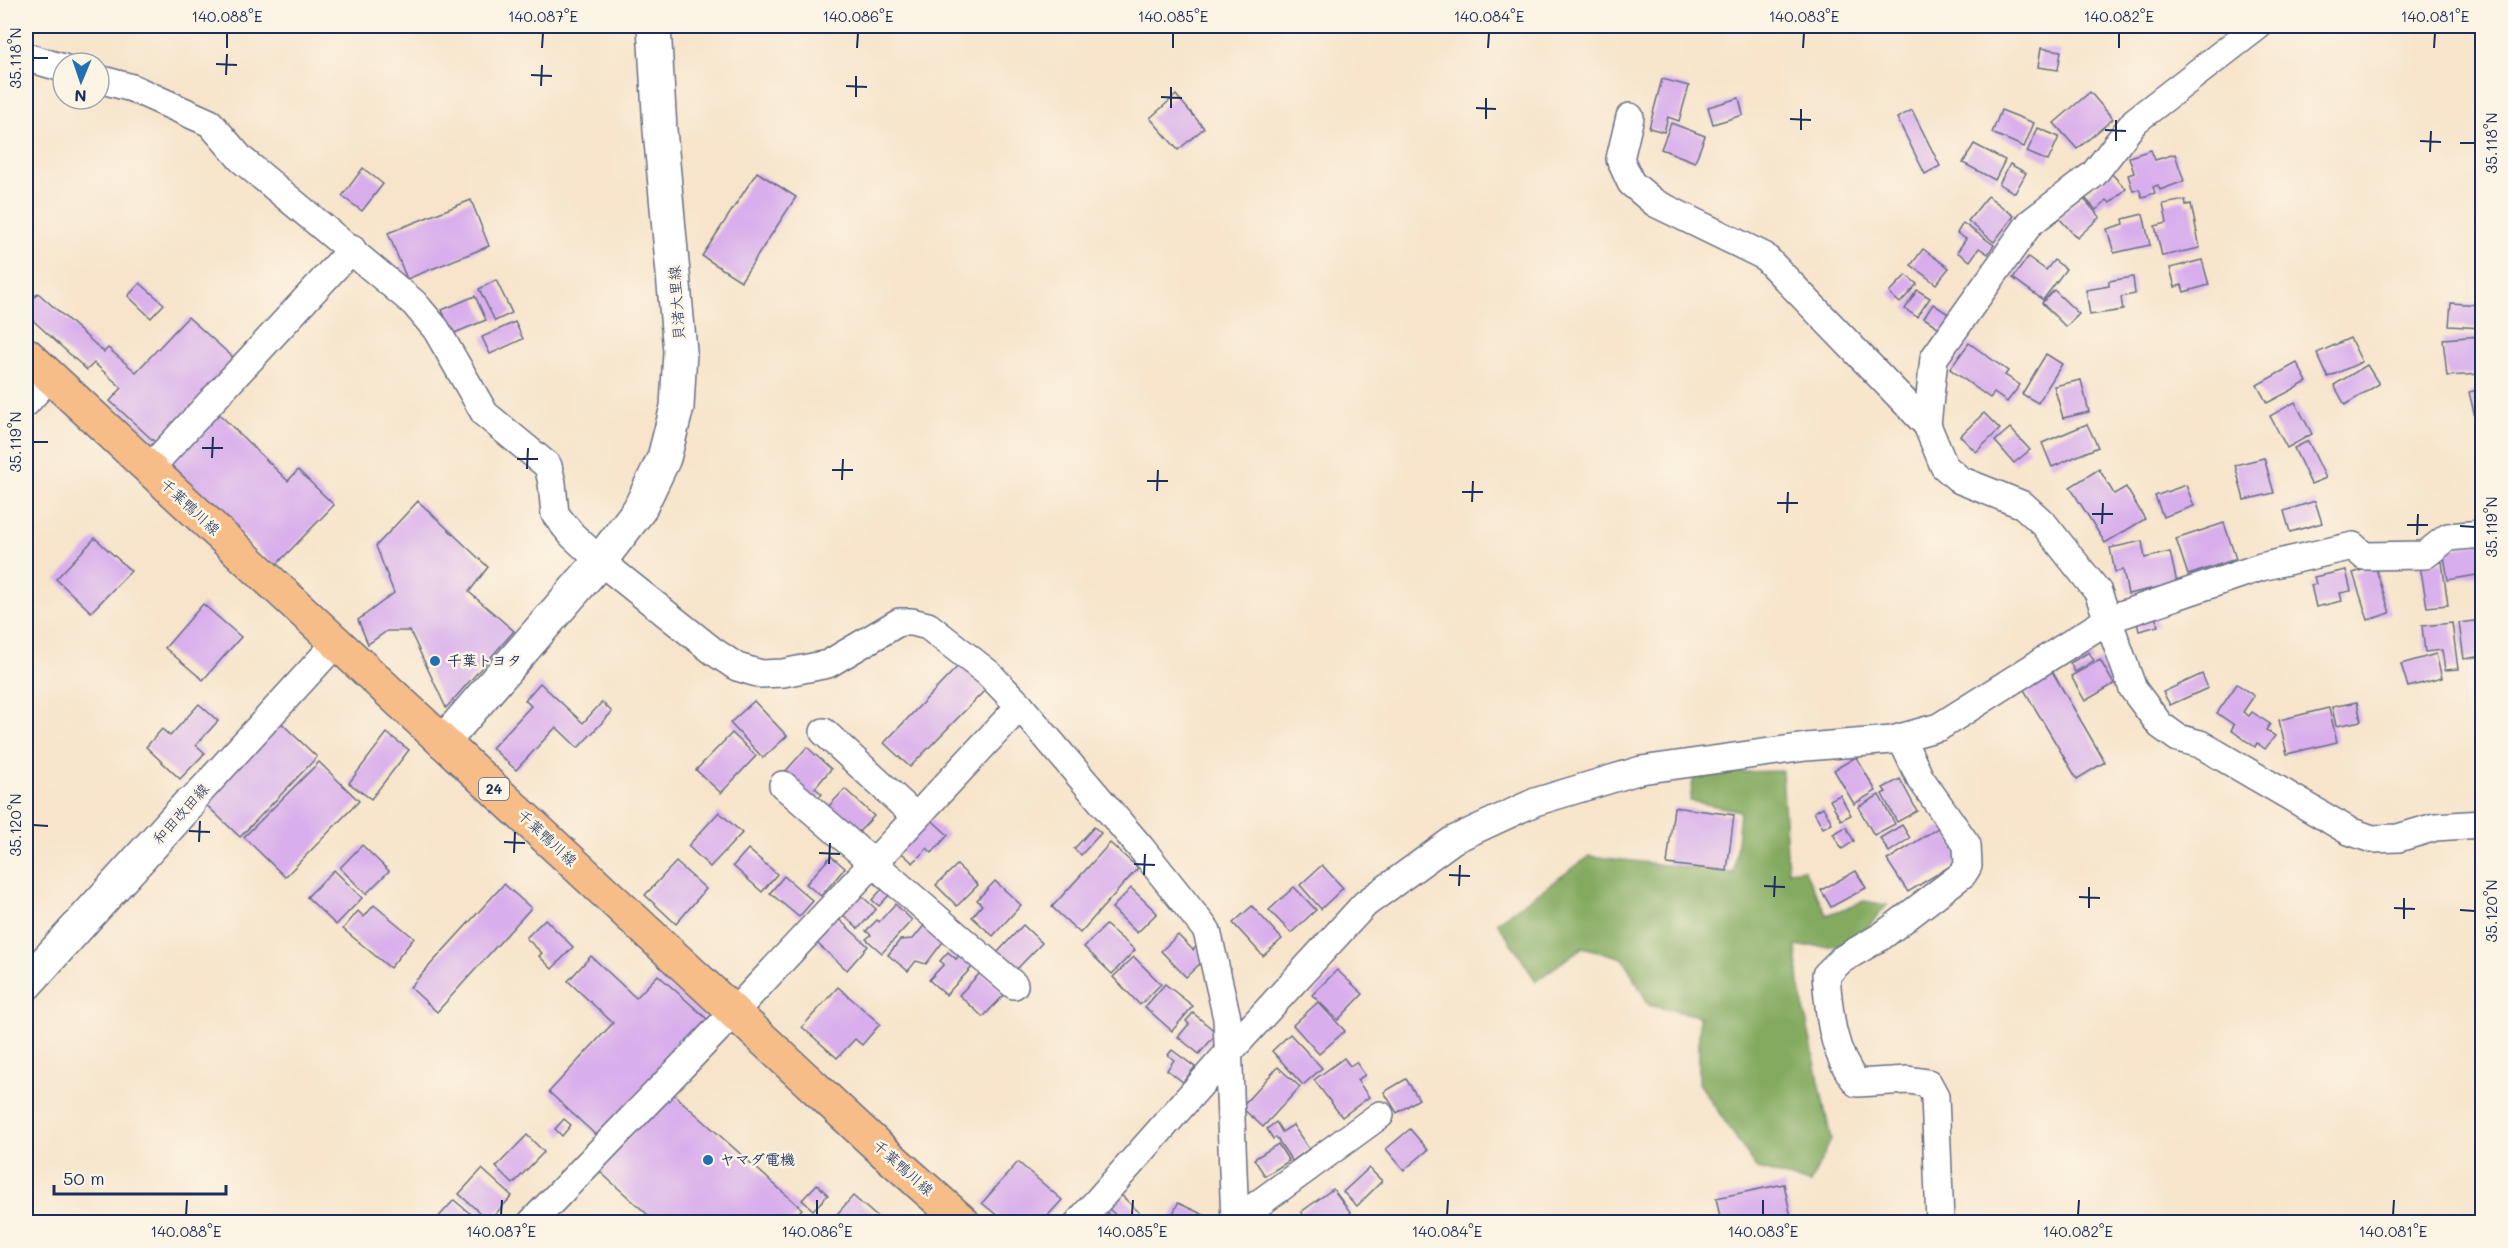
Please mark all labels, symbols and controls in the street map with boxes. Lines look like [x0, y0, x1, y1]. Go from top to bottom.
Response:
text: 140.088°E [192, 6, 263, 26]
text: 140.087°E [508, 6, 579, 26]
text: 140.086°E [823, 6, 894, 26]
text: 140.085°E [1138, 6, 1209, 26]
text: 140.084°E [1454, 6, 1525, 26]
text: 140.083°E [1769, 6, 1840, 26]
text: 140.082°E [2084, 6, 2155, 26]
text: 140.081°E [2401, 6, 2470, 26]
text: 35.118°N [5, 27, 25, 89]
north arrow [51, 51, 111, 111]
text: N [74, 86, 87, 107]
text: 35.118°N [2481, 112, 2501, 174]
street label: 貝渚大里線 [663, 265, 689, 341]
text: 35.119°N [5, 411, 25, 473]
street label: 千葉鴨川線 [156, 473, 225, 539]
text: 35.119°N [2481, 496, 2501, 558]
place label: 千葉トヨタ [447, 650, 522, 670]
marker: 千葉トヨタ [428, 654, 442, 668]
road number: 24 [479, 778, 509, 800]
street label: 和田改田線 [148, 779, 213, 848]
text: 35.120°N [5, 793, 25, 857]
street label: 千葉鴨川線 [513, 804, 582, 870]
text: 35.120°N [2481, 879, 2501, 943]
street label: 千葉鴨川線 [869, 1135, 938, 1200]
place label: ヤマダ電機 [720, 1149, 795, 1169]
marker: ヤマダ電機 [701, 1153, 715, 1167]
scale bar [54, 1158, 226, 1196]
text: 50 m [63, 1166, 105, 1190]
text: 140.088°E [151, 1221, 222, 1241]
text: 140.087°E [466, 1221, 537, 1241]
text: 140.086°E [782, 1221, 853, 1241]
text: 140.085°E [1097, 1221, 1168, 1241]
text: 140.084°E [1412, 1221, 1483, 1241]
text: 140.083°E [1728, 1221, 1799, 1241]
text: 140.082°E [2043, 1221, 2114, 1241]
text: 140.081°E [2359, 1221, 2428, 1241]

